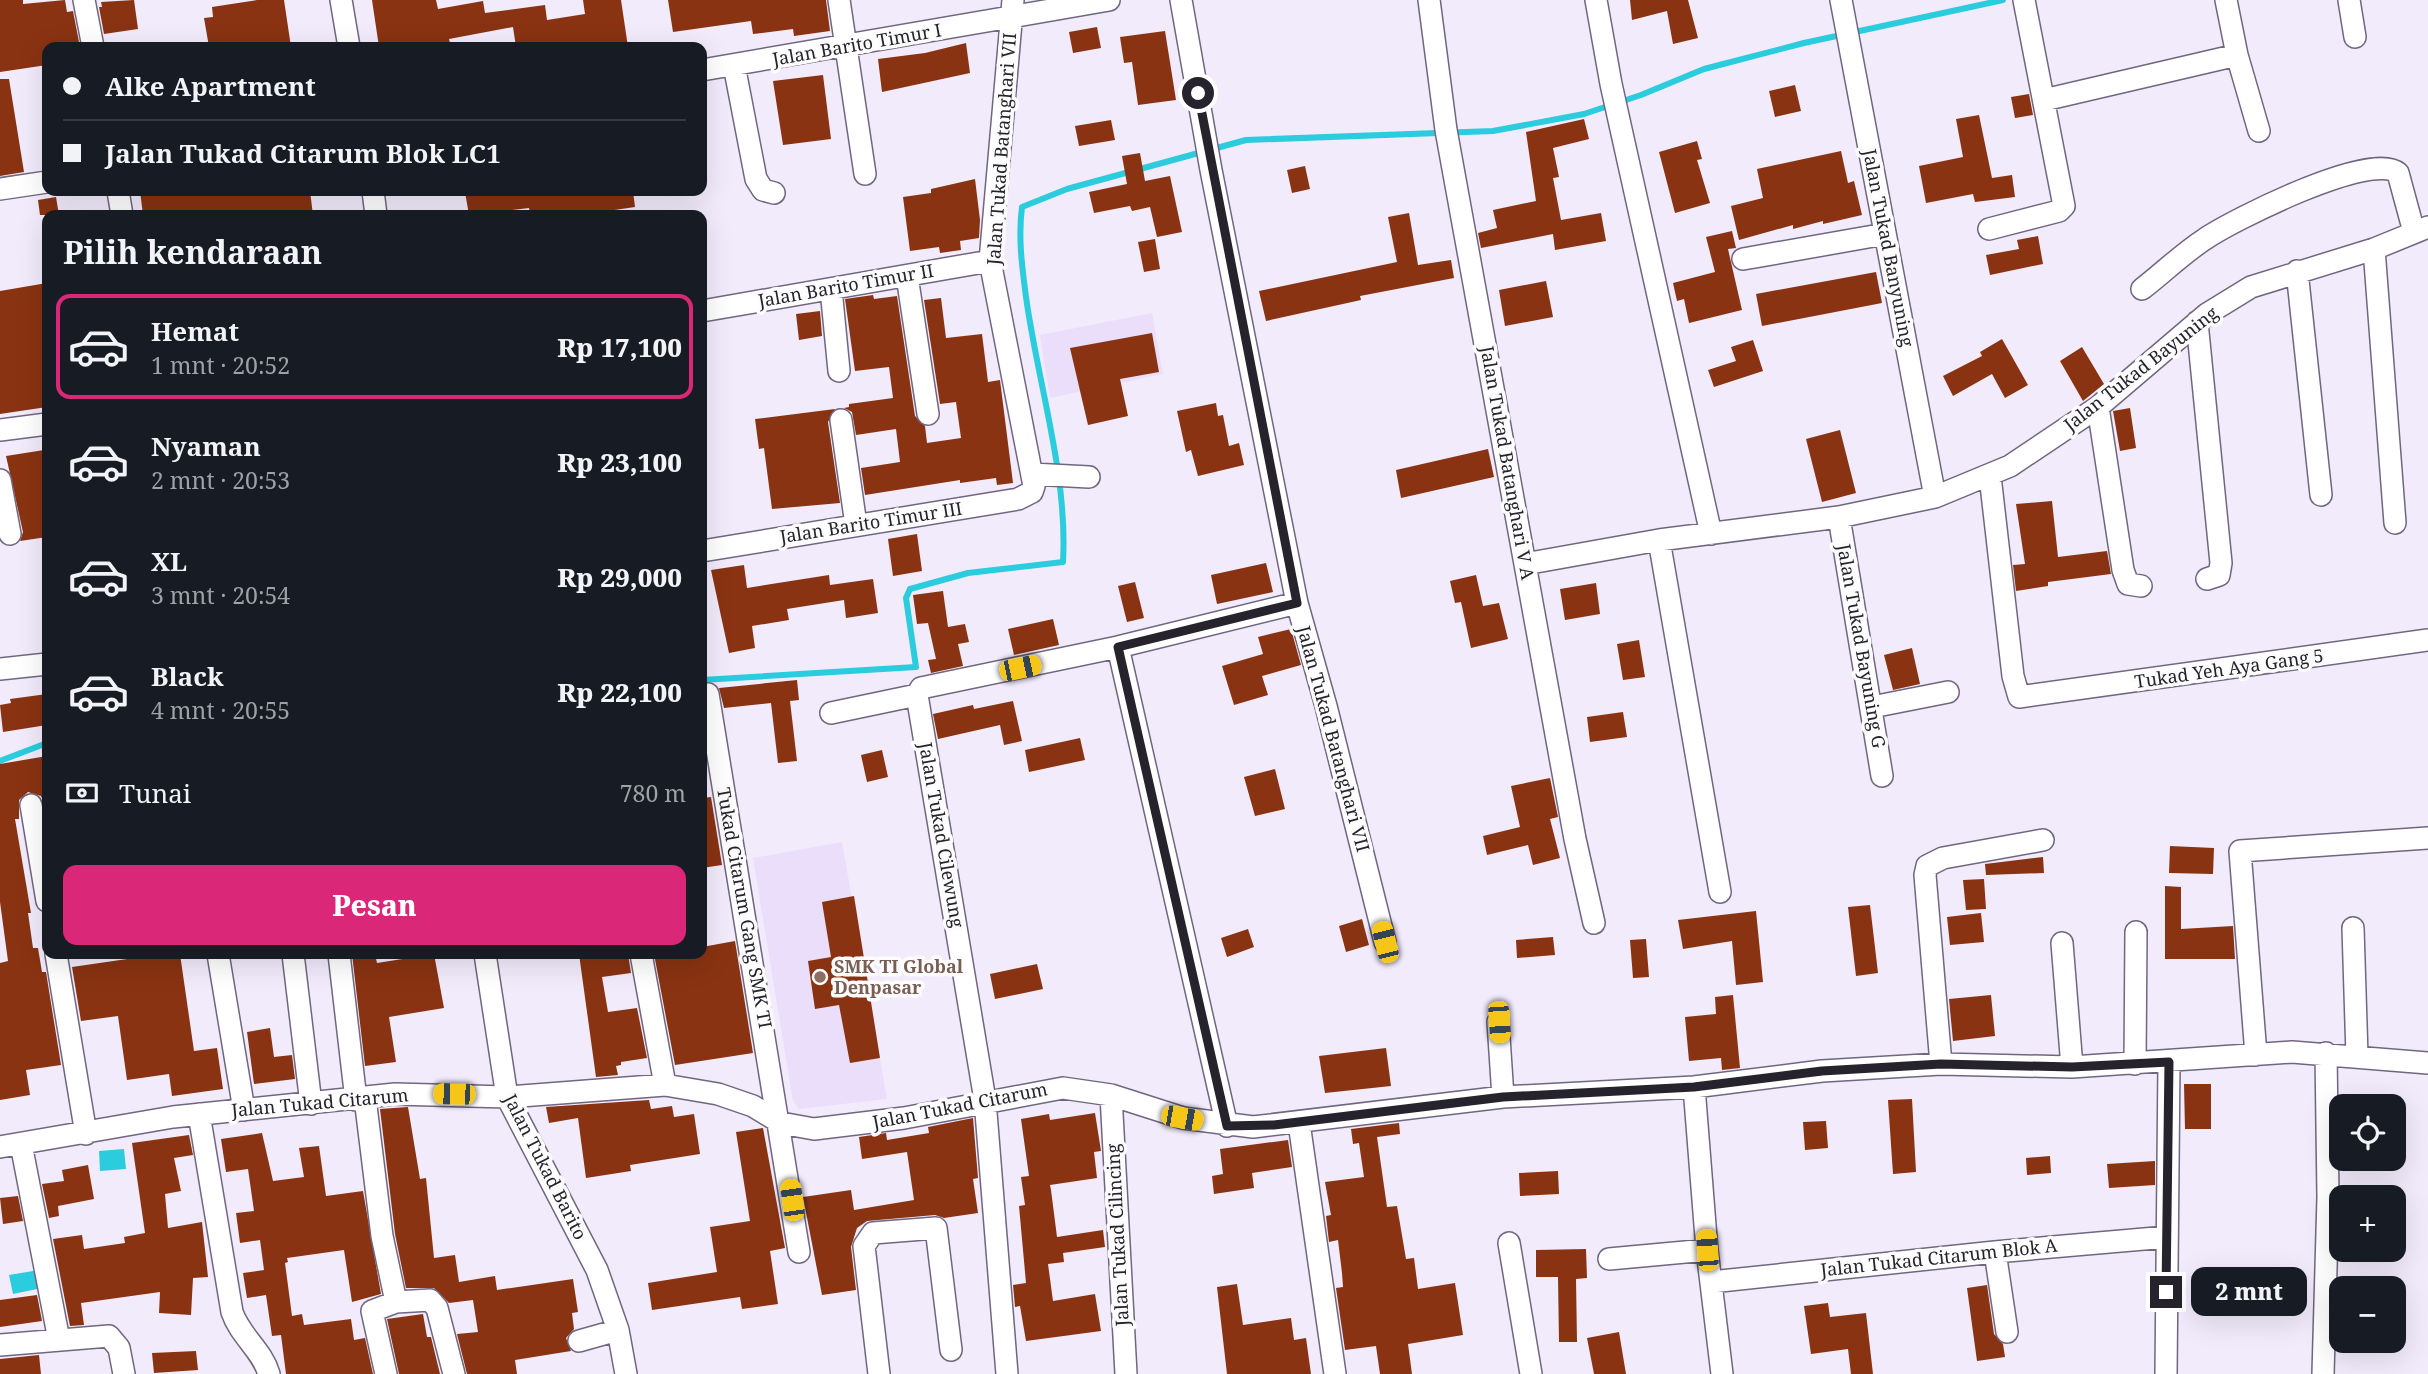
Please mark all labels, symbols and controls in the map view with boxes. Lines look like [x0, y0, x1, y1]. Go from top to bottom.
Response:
street label: Jalan Barito Timur I [770, 17, 943, 71]
street label: Jalan Tukad Batanghari VII [981, 32, 1021, 267]
text: Alke Apartment [105, 68, 316, 104]
route start [1182, 77, 1214, 109]
text: Jalan Tukad Citarum Blok LC1 [105, 135, 501, 171]
street label: Jalan Tukad Banyuning [1858, 146, 1920, 349]
text: Pilih kendaraan [63, 230, 322, 273]
street label: Jalan Barito Timur II [755, 258, 935, 312]
street label: Jalan Tukad Bayuning [2058, 300, 2223, 437]
text: Hemat [151, 313, 239, 349]
icon: car [67, 315, 130, 378]
text: Rp 17,100 [557, 329, 682, 365]
street label: Jalan Tukad Batanghari V A [1475, 343, 1540, 582]
text: 1 mnt · 20:52 [151, 349, 290, 381]
text: Nyaman [151, 428, 261, 464]
icon: car [67, 430, 130, 493]
text: Rp 23,100 [557, 444, 682, 480]
text: 2 mnt · 20:53 [151, 464, 290, 496]
street label: Jalan Barito Timur III [777, 496, 964, 548]
street label: Jalan Tukad Bayuning G [1832, 541, 1892, 750]
text: XL [151, 543, 187, 579]
icon: car [67, 545, 130, 608]
text: Rp 29,000 [557, 559, 682, 595]
text: 3 mnt · 20:54 [151, 579, 290, 611]
street label: Jalan Tukad Batanghari VII [1292, 622, 1376, 854]
street label: Tukad Yeh Aya Gang 5 [2133, 643, 2325, 693]
car [998, 653, 1043, 683]
text: Black [151, 658, 224, 694]
icon: car [67, 660, 130, 723]
text: Rp 22,100 [557, 674, 682, 710]
text: 4 mnt · 20:55 [151, 694, 290, 726]
street label: Jalan Tukad Cilewung [914, 739, 970, 930]
icon: cash [63, 774, 101, 812]
text: Tunai [119, 775, 191, 811]
text: 780 m [620, 777, 686, 809]
street label: Tukad Citarum Gang SMK TI [712, 785, 778, 1030]
button: Pesan [63, 865, 686, 945]
car [1370, 919, 1401, 965]
place label: SMK TI Global Denpasar [834, 954, 964, 999]
marker: SMK TI Global Denpasar [812, 969, 828, 985]
car [1488, 1000, 1511, 1044]
street label: Jalan Tukad Citarum [869, 1076, 1049, 1134]
street label: Jalan Tukad Citarum [229, 1082, 409, 1122]
car [433, 1083, 476, 1105]
street label: Jalan Tukad Barito [498, 1089, 593, 1243]
map controls [2329, 1094, 2406, 1353]
button: locate [2329, 1094, 2406, 1171]
car [1160, 1104, 1205, 1132]
street label: Jalan Tukad Cilincing [1100, 1143, 1134, 1328]
car [779, 1178, 806, 1222]
button: + [2329, 1185, 2406, 1262]
car [1696, 1228, 1719, 1272]
street label: Jalan Tukad Citarum Blok A [1818, 1233, 2059, 1281]
callout: 2 mnt [2190, 1268, 2306, 1316]
text: 2 mnt [2215, 1275, 2283, 1307]
route end [2150, 1276, 2182, 1308]
button: − [2329, 1276, 2406, 1353]

